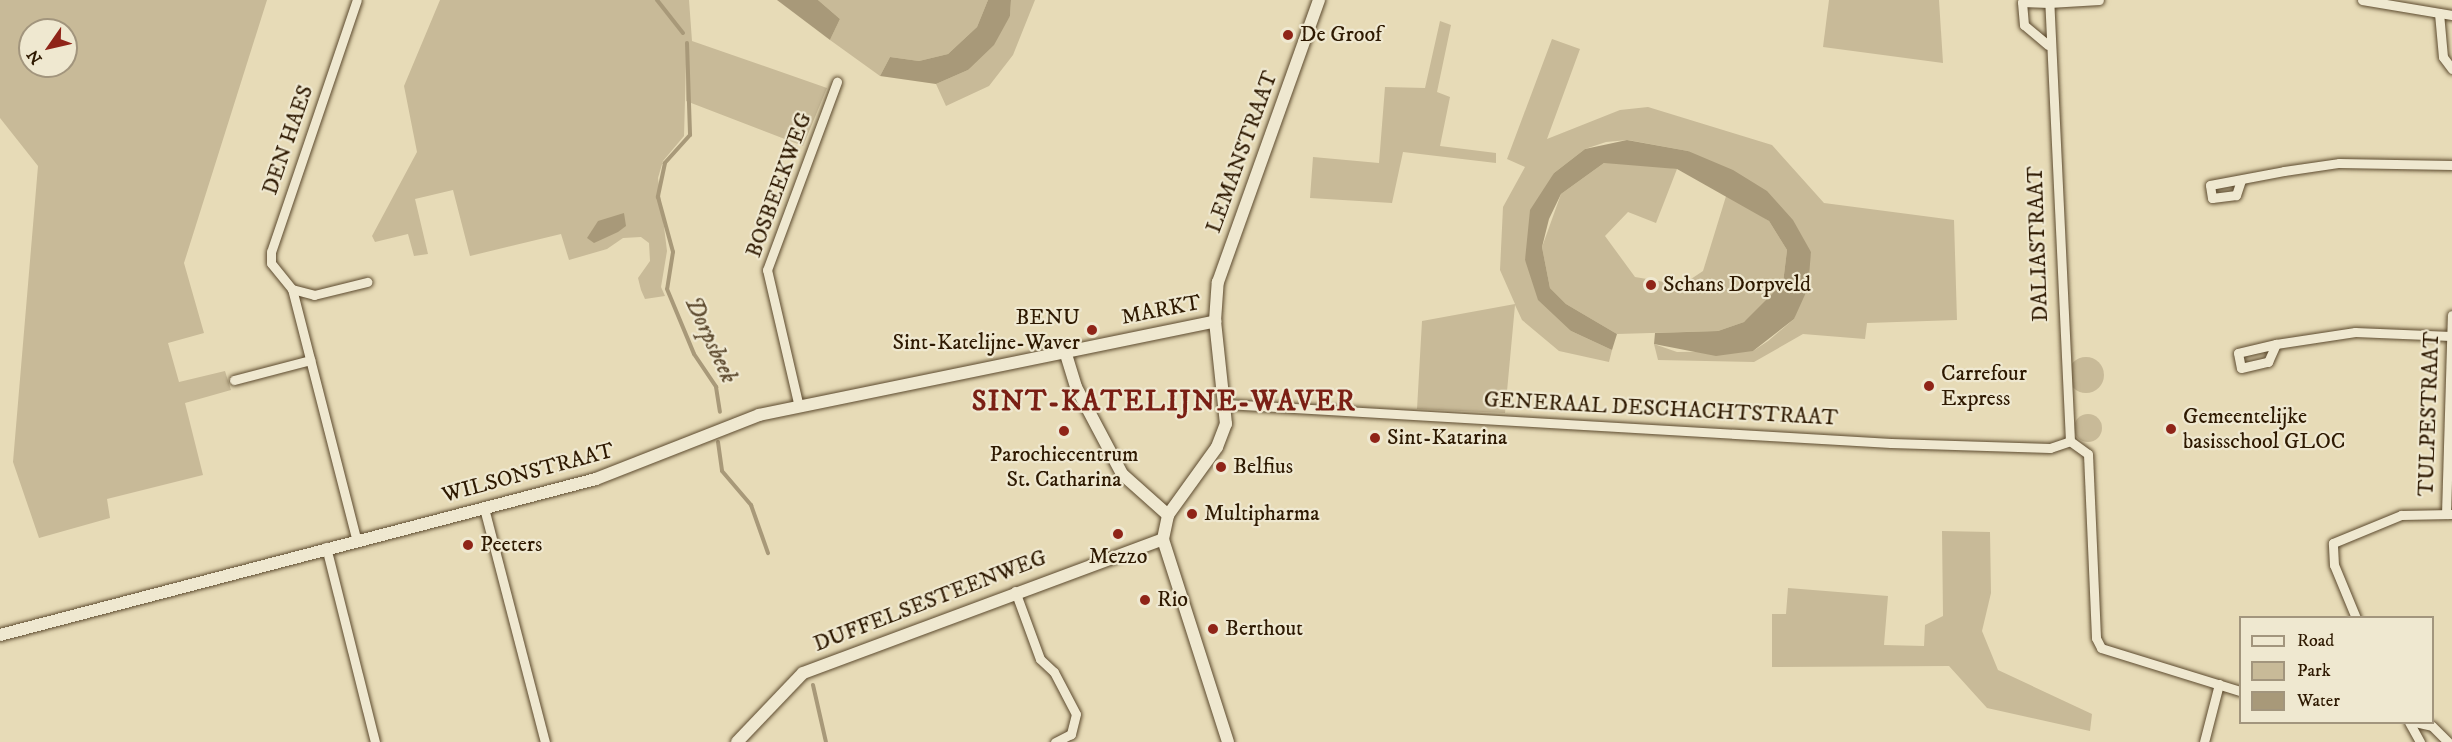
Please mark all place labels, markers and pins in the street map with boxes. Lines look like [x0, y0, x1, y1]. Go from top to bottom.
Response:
place label: De Groof [1300, 22, 1382, 48]
marker: De Groof [1281, 28, 1295, 42]
place label: Schans Dorpveld [1663, 272, 1811, 298]
marker: Schans Dorpveld [1644, 278, 1658, 292]
place label: BENU Sint-Katelijne-Waver [892, 304, 1080, 356]
marker: BENU Sint-Katelijne-Waver [1085, 323, 1099, 337]
place label: Carrefour Express [1941, 360, 2027, 412]
marker: Carrefour Express [1922, 379, 1936, 393]
place label: Gemeentelijke basisschool GLOC [2183, 403, 2345, 454]
marker: Gemeentelijke basisschool GLOC [2164, 422, 2178, 436]
marker: Parochiecentrum St. Catharina [1057, 424, 1071, 438]
place label: Sint-Katarina [1387, 425, 1507, 451]
marker: Sint-Katarina [1368, 431, 1382, 445]
place label: Parochiecentrum St. Catharina [989, 441, 1139, 493]
place label: Belfius [1233, 454, 1293, 480]
marker: Belfius [1214, 460, 1228, 474]
place label: Multipharma [1204, 501, 1320, 527]
marker: Multipharma [1185, 507, 1199, 521]
marker: Mezzo [1111, 527, 1125, 541]
place label: Peeters [480, 532, 542, 558]
marker: Peeters [461, 538, 475, 552]
place label: Mezzo [1089, 544, 1147, 570]
place label: Rio [1157, 587, 1188, 613]
marker: Rio [1138, 593, 1152, 607]
place label: Berthout [1225, 616, 1303, 642]
marker: Berthout [1206, 622, 1220, 636]

